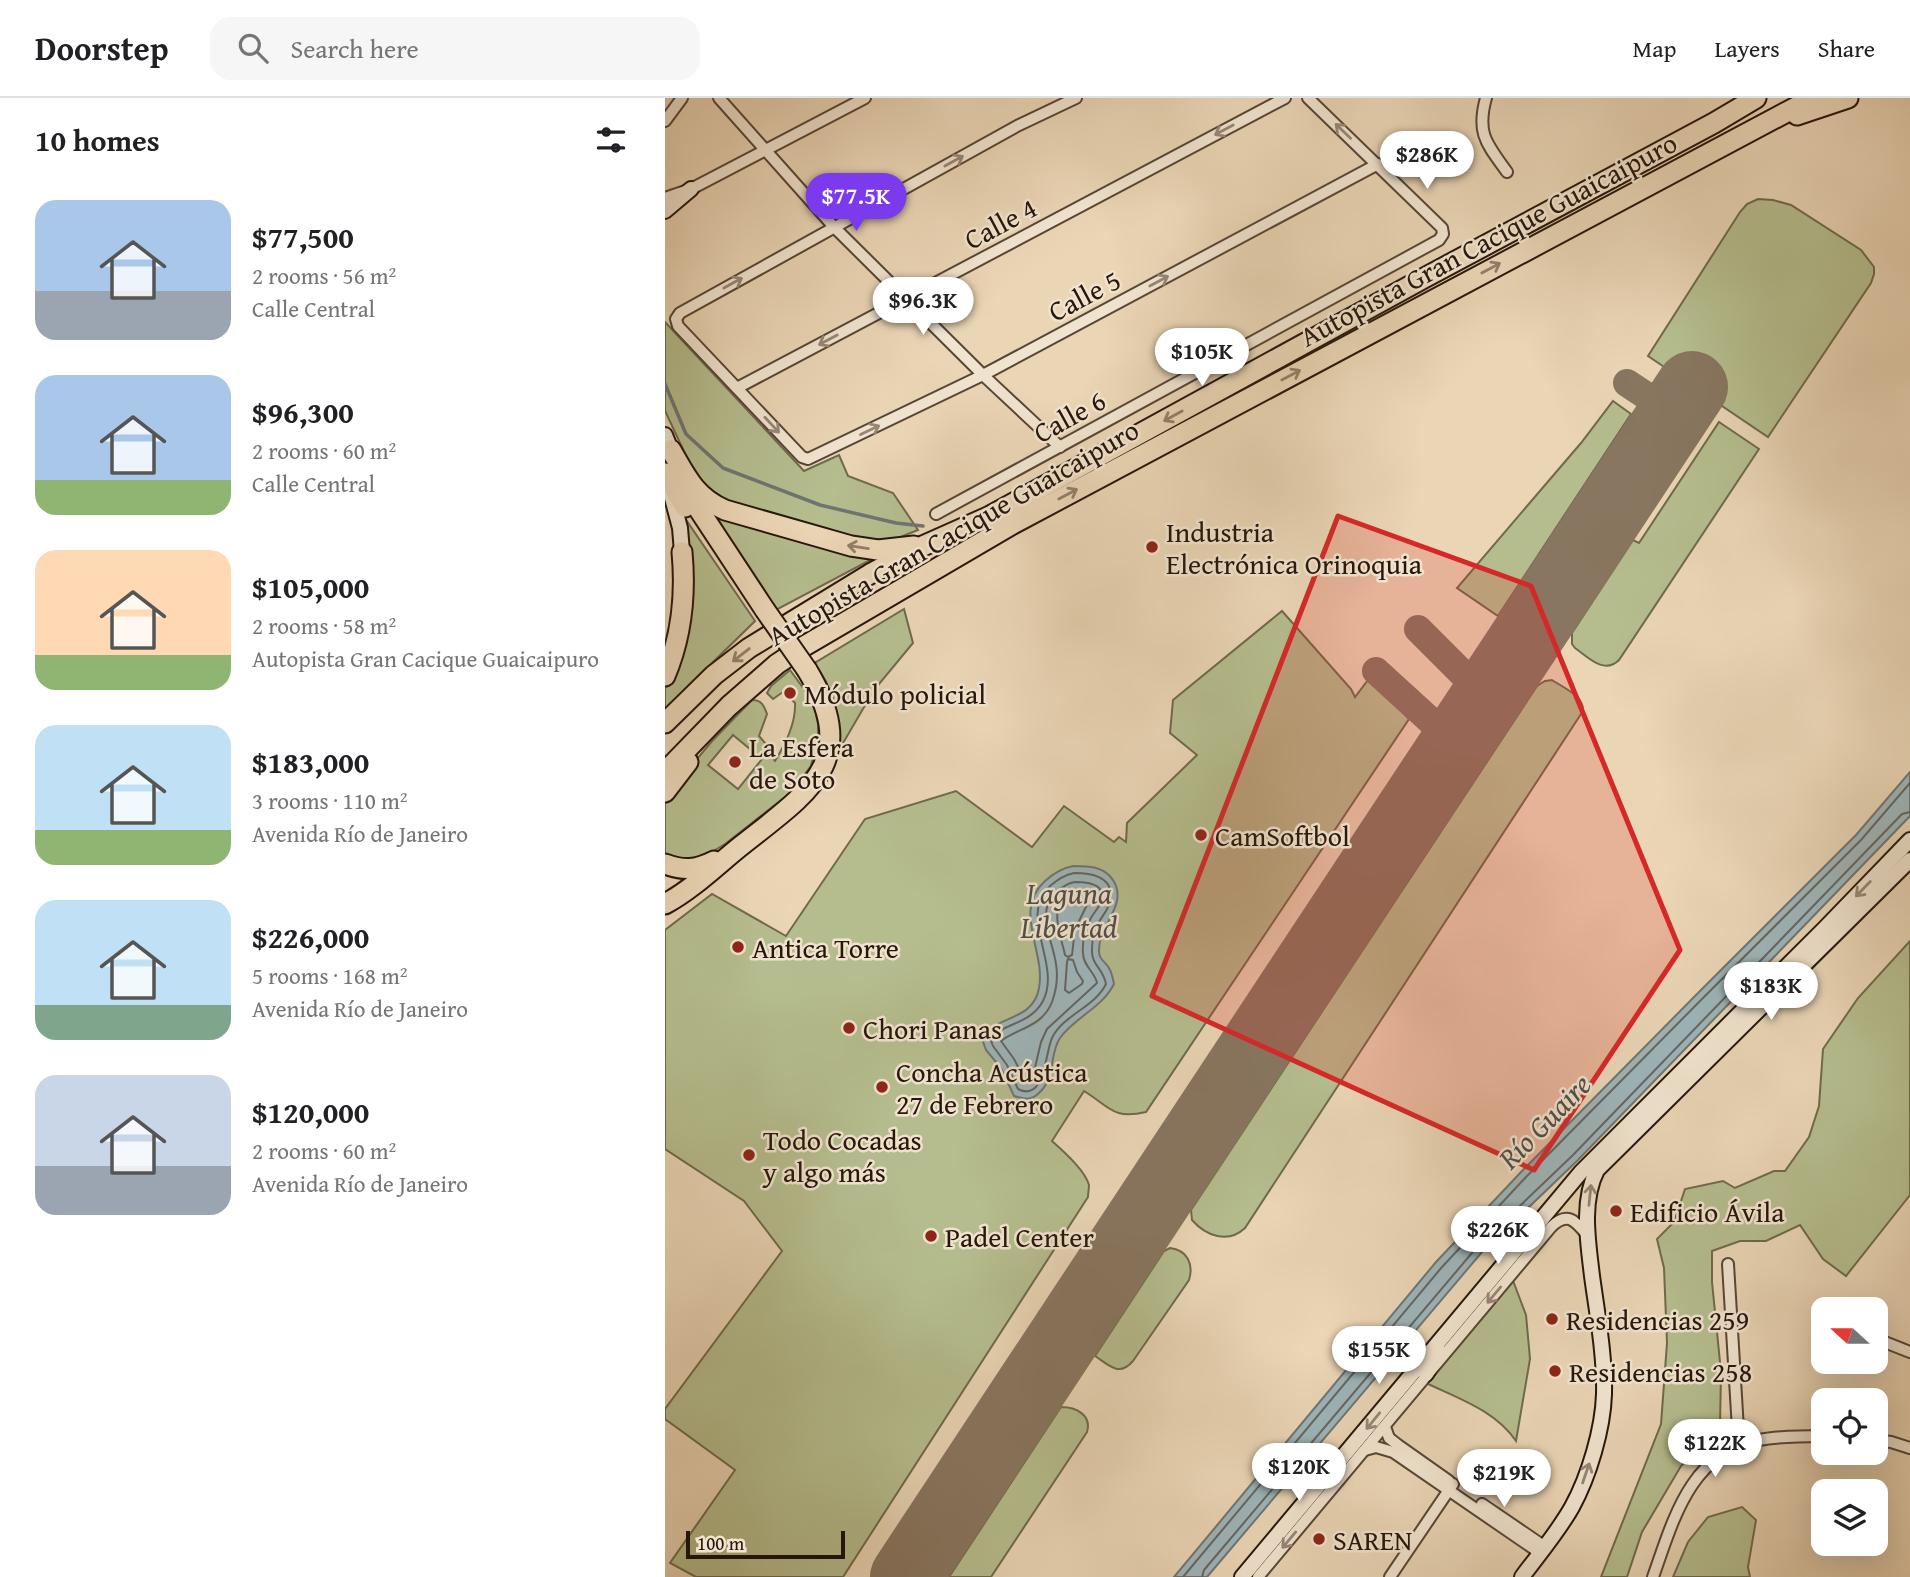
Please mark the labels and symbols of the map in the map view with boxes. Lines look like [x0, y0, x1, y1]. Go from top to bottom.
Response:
street label: Autopista Gran Cacique Guaicaipuro [1292, 122, 1684, 356]
one-way arrow [1334, 123, 1352, 139]
one-way arrow [1214, 124, 1235, 137]
pin: $286K [1378, 132, 1476, 191]
one-way arrow [943, 154, 963, 168]
pin: $77.5K [799, 174, 913, 233]
street label: Calle 4 [956, 187, 1044, 259]
street label: Calle 5 [1040, 259, 1128, 331]
one-way arrow [1480, 261, 1501, 274]
one-way arrow [1149, 274, 1169, 288]
one-way arrow [723, 276, 743, 290]
pin: $96.3K [866, 278, 980, 337]
pin: $105K [1153, 328, 1251, 388]
one-way arrow [819, 333, 839, 347]
one-way arrow [1280, 368, 1300, 382]
street label: Calle 6 [1025, 379, 1113, 453]
street label: Autopista Gran Cacique Guaicaipuro [760, 409, 1146, 655]
one-way arrow [1163, 410, 1184, 423]
one-way arrow [763, 416, 780, 433]
one-way arrow [859, 423, 880, 436]
one-way arrow [1058, 487, 1078, 501]
place label: Industria Electrónica Orinoquia [1166, 511, 1423, 584]
marker: Industria Electrónica Orinoquia [1144, 539, 1160, 555]
one-way arrow [847, 540, 870, 553]
one-way arrow [732, 647, 750, 662]
place label: Módulo policial [804, 673, 986, 714]
marker: Módulo policial [782, 685, 798, 701]
place label: La Esfera de Soto [749, 726, 855, 799]
marker: La Esfera de Soto [727, 754, 743, 770]
place label: CamSoftbol [1215, 815, 1350, 856]
marker: CamSoftbol [1193, 827, 1209, 843]
water label: Laguna Libertad [1020, 871, 1117, 949]
one-way arrow [1854, 880, 1871, 897]
place label: Antica Torre [752, 927, 899, 968]
marker: Antica Torre [730, 939, 746, 955]
pin: $183K [1722, 962, 1820, 1022]
place label: Chori Panas [863, 1008, 1002, 1049]
marker: Chori Panas [841, 1020, 857, 1036]
place label: Concha Acústica 27 de Febrero [896, 1051, 1088, 1124]
water label: Río Guaire [1486, 1063, 1601, 1179]
marker: Concha Acústica 27 de Febrero [874, 1079, 890, 1095]
place label: Todo Cocadas y algo más [762, 1119, 922, 1192]
marker: Todo Cocadas y algo más [741, 1147, 757, 1163]
one-way arrow [1584, 1185, 1597, 1207]
place label: Edificio Ávila [1630, 1191, 1785, 1232]
marker: Edificio Ávila [1608, 1203, 1624, 1219]
pin: $226K [1449, 1206, 1547, 1266]
place label: Padel Center [945, 1216, 1094, 1257]
marker: Padel Center [923, 1228, 939, 1244]
one-way arrow [1486, 1286, 1502, 1304]
north arrow [1811, 1297, 1888, 1374]
place label: Residencias 259 [1566, 1299, 1749, 1340]
marker: Residencias 259 [1544, 1311, 1560, 1327]
pin: $155K [1330, 1326, 1428, 1386]
place label: Residencias 258 [1569, 1351, 1752, 1392]
marker: Residencias 258 [1547, 1363, 1563, 1379]
one-way arrow [1365, 1412, 1381, 1430]
pin: $122K [1666, 1420, 1764, 1479]
pin: $120K [1250, 1444, 1348, 1503]
pin: $219K [1455, 1450, 1553, 1509]
one-way arrow [1581, 1463, 1593, 1485]
place label: SAREN [1333, 1519, 1412, 1560]
scale bar [686, 1528, 845, 1560]
one-way arrow [1281, 1530, 1297, 1548]
marker: SAREN [1311, 1531, 1327, 1547]

